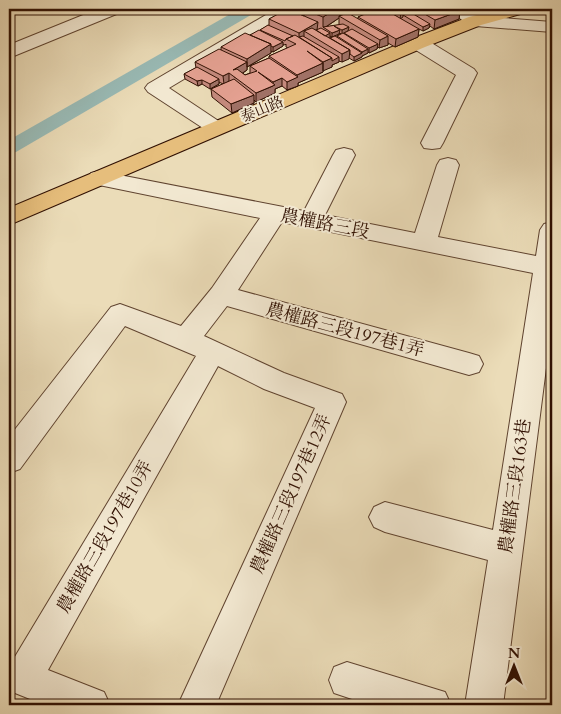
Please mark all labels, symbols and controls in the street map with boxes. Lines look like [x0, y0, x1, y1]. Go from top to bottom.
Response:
street label: 泰山路 [237, 91, 287, 127]
street label: 農權路三段 [278, 203, 372, 245]
street label: 農權路三段197巷1弄 [263, 297, 427, 363]
street label: 農權路三段197巷12弄 [245, 410, 337, 578]
street label: 農權路三段163巷 [493, 417, 537, 555]
street label: 農權路三段197巷10弄 [51, 456, 159, 618]
north arrow [488, 642, 538, 692]
text: N [508, 644, 520, 663]

